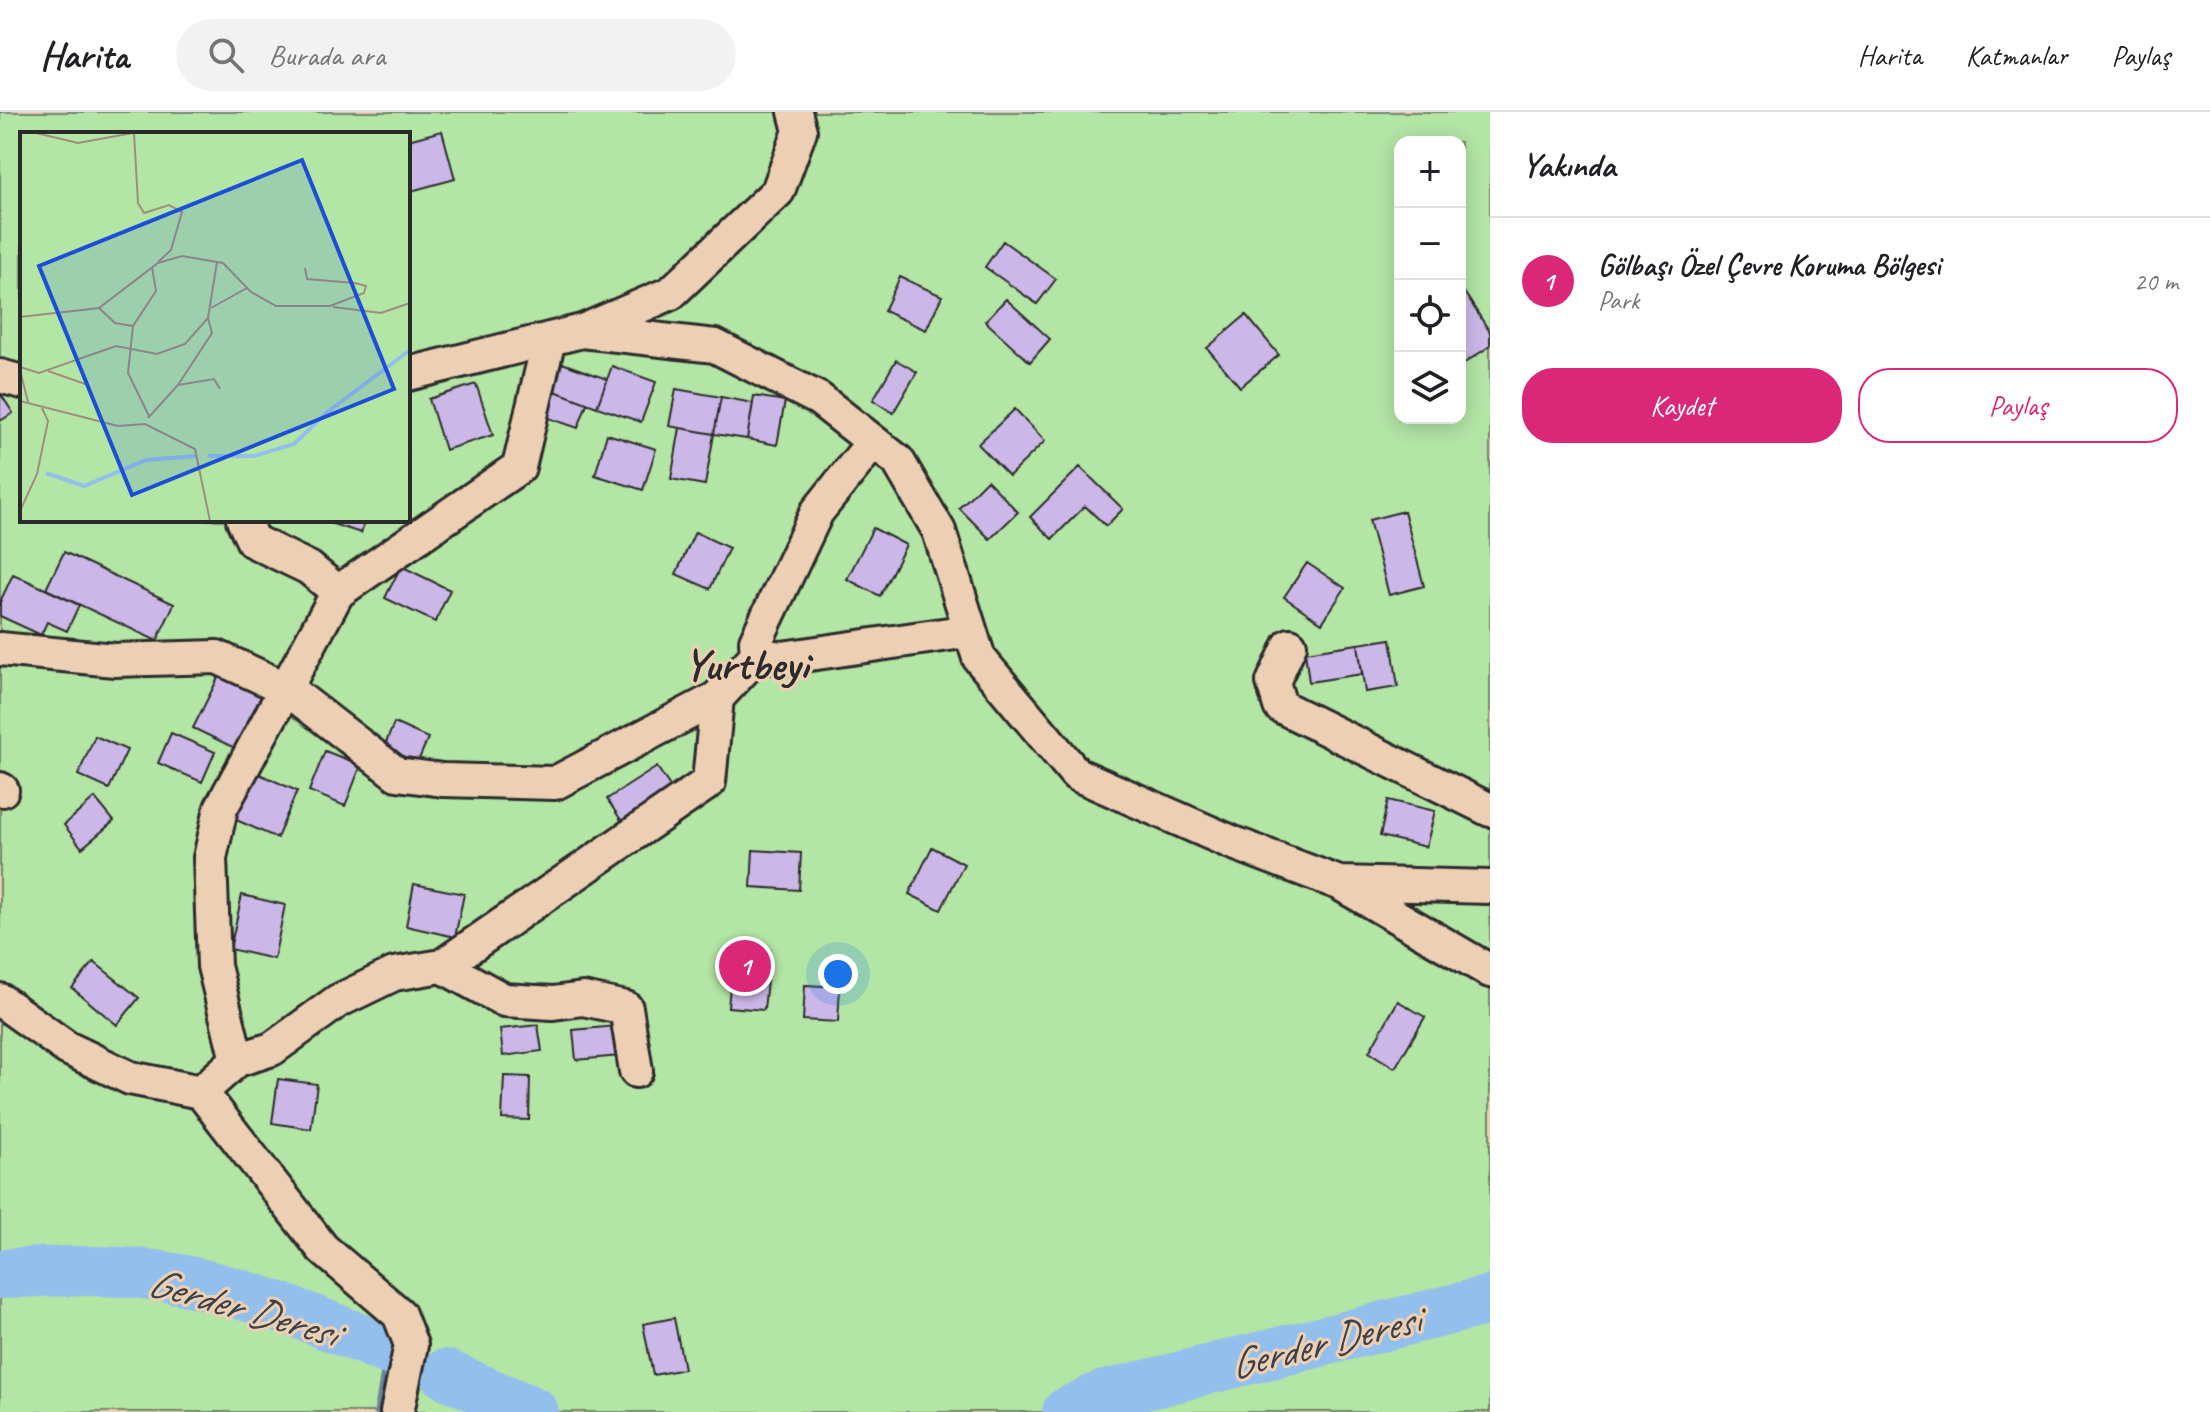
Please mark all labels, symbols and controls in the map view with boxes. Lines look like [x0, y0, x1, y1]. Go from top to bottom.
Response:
search box [176, 19, 736, 91]
text: Harita [40, 32, 128, 79]
icon: search [204, 33, 248, 77]
text: Burada ara [268, 36, 385, 74]
text: Harita [1858, 38, 1922, 73]
text: Katmanlar [1966, 38, 2067, 73]
text: Paylaş [2111, 38, 2170, 73]
inset map [20, 132, 410, 522]
map controls [1394, 136, 1466, 424]
button: + [1394, 136, 1466, 208]
text: Yakında [1522, 143, 1615, 186]
button: − [1394, 208, 1466, 280]
text: Gölbaşı Özel Çevre Koruma Bölgesi [1598, 246, 1940, 284]
text: 1 [1542, 265, 1554, 298]
text: 20 m [2134, 265, 2178, 298]
button: locate [1394, 280, 1466, 352]
text: Park [1598, 284, 1639, 317]
button: layers [1394, 352, 1466, 424]
button: Kaydet [1522, 368, 1842, 443]
button: Paylaş [1858, 368, 2178, 443]
district label: Yurtbeyi [684, 637, 813, 692]
pin: 1 [719, 936, 771, 996]
your location [818, 954, 858, 994]
water label: Gerder Deresi [142, 1255, 353, 1362]
water label: Gerder Deresi [1224, 1291, 1435, 1392]

